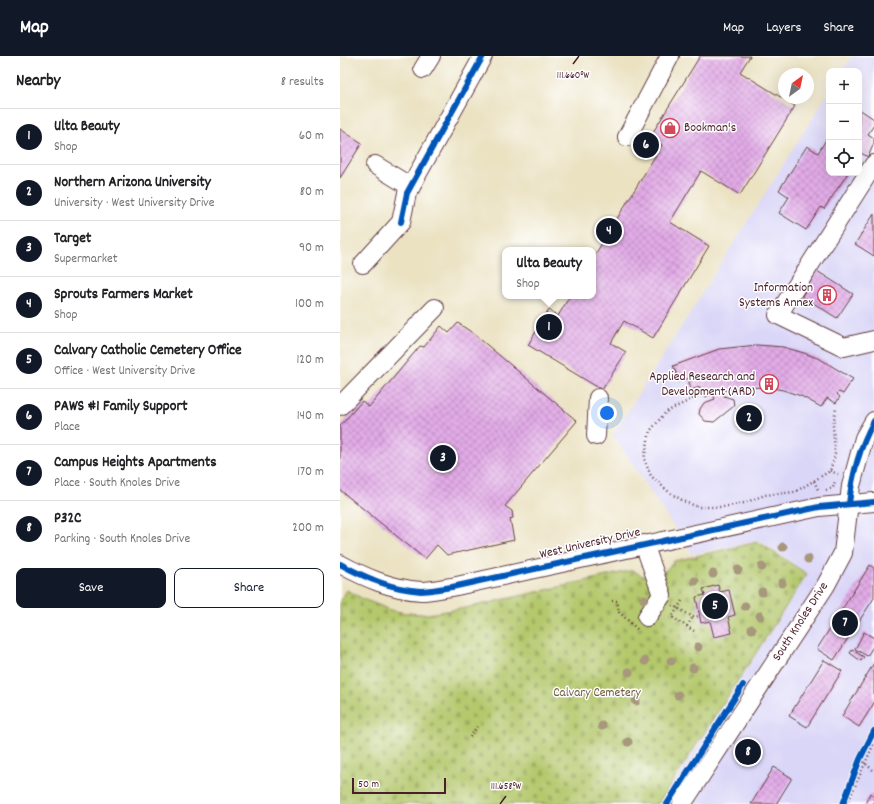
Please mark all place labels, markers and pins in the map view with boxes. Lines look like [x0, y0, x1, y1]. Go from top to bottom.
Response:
shop icon: Bookman's [659, 117, 681, 139]
place label: Bookman's [684, 119, 736, 138]
pin: 6 [633, 130, 659, 160]
pin: 4 [596, 216, 622, 246]
place label: Information Systems Annex [739, 279, 813, 313]
building icon: Information Systems Annex [816, 284, 838, 306]
pin: 1 [536, 312, 562, 342]
place label: Applied Research and Development (ARD) [649, 368, 755, 402]
building icon: Applied Research and Development (ARD) [758, 373, 780, 395]
pin: 2 [736, 403, 762, 433]
pin: 3 [430, 443, 456, 473]
pin: 5 [702, 591, 728, 621]
pin: 7 [832, 608, 858, 638]
pin: 8 [735, 737, 761, 767]

